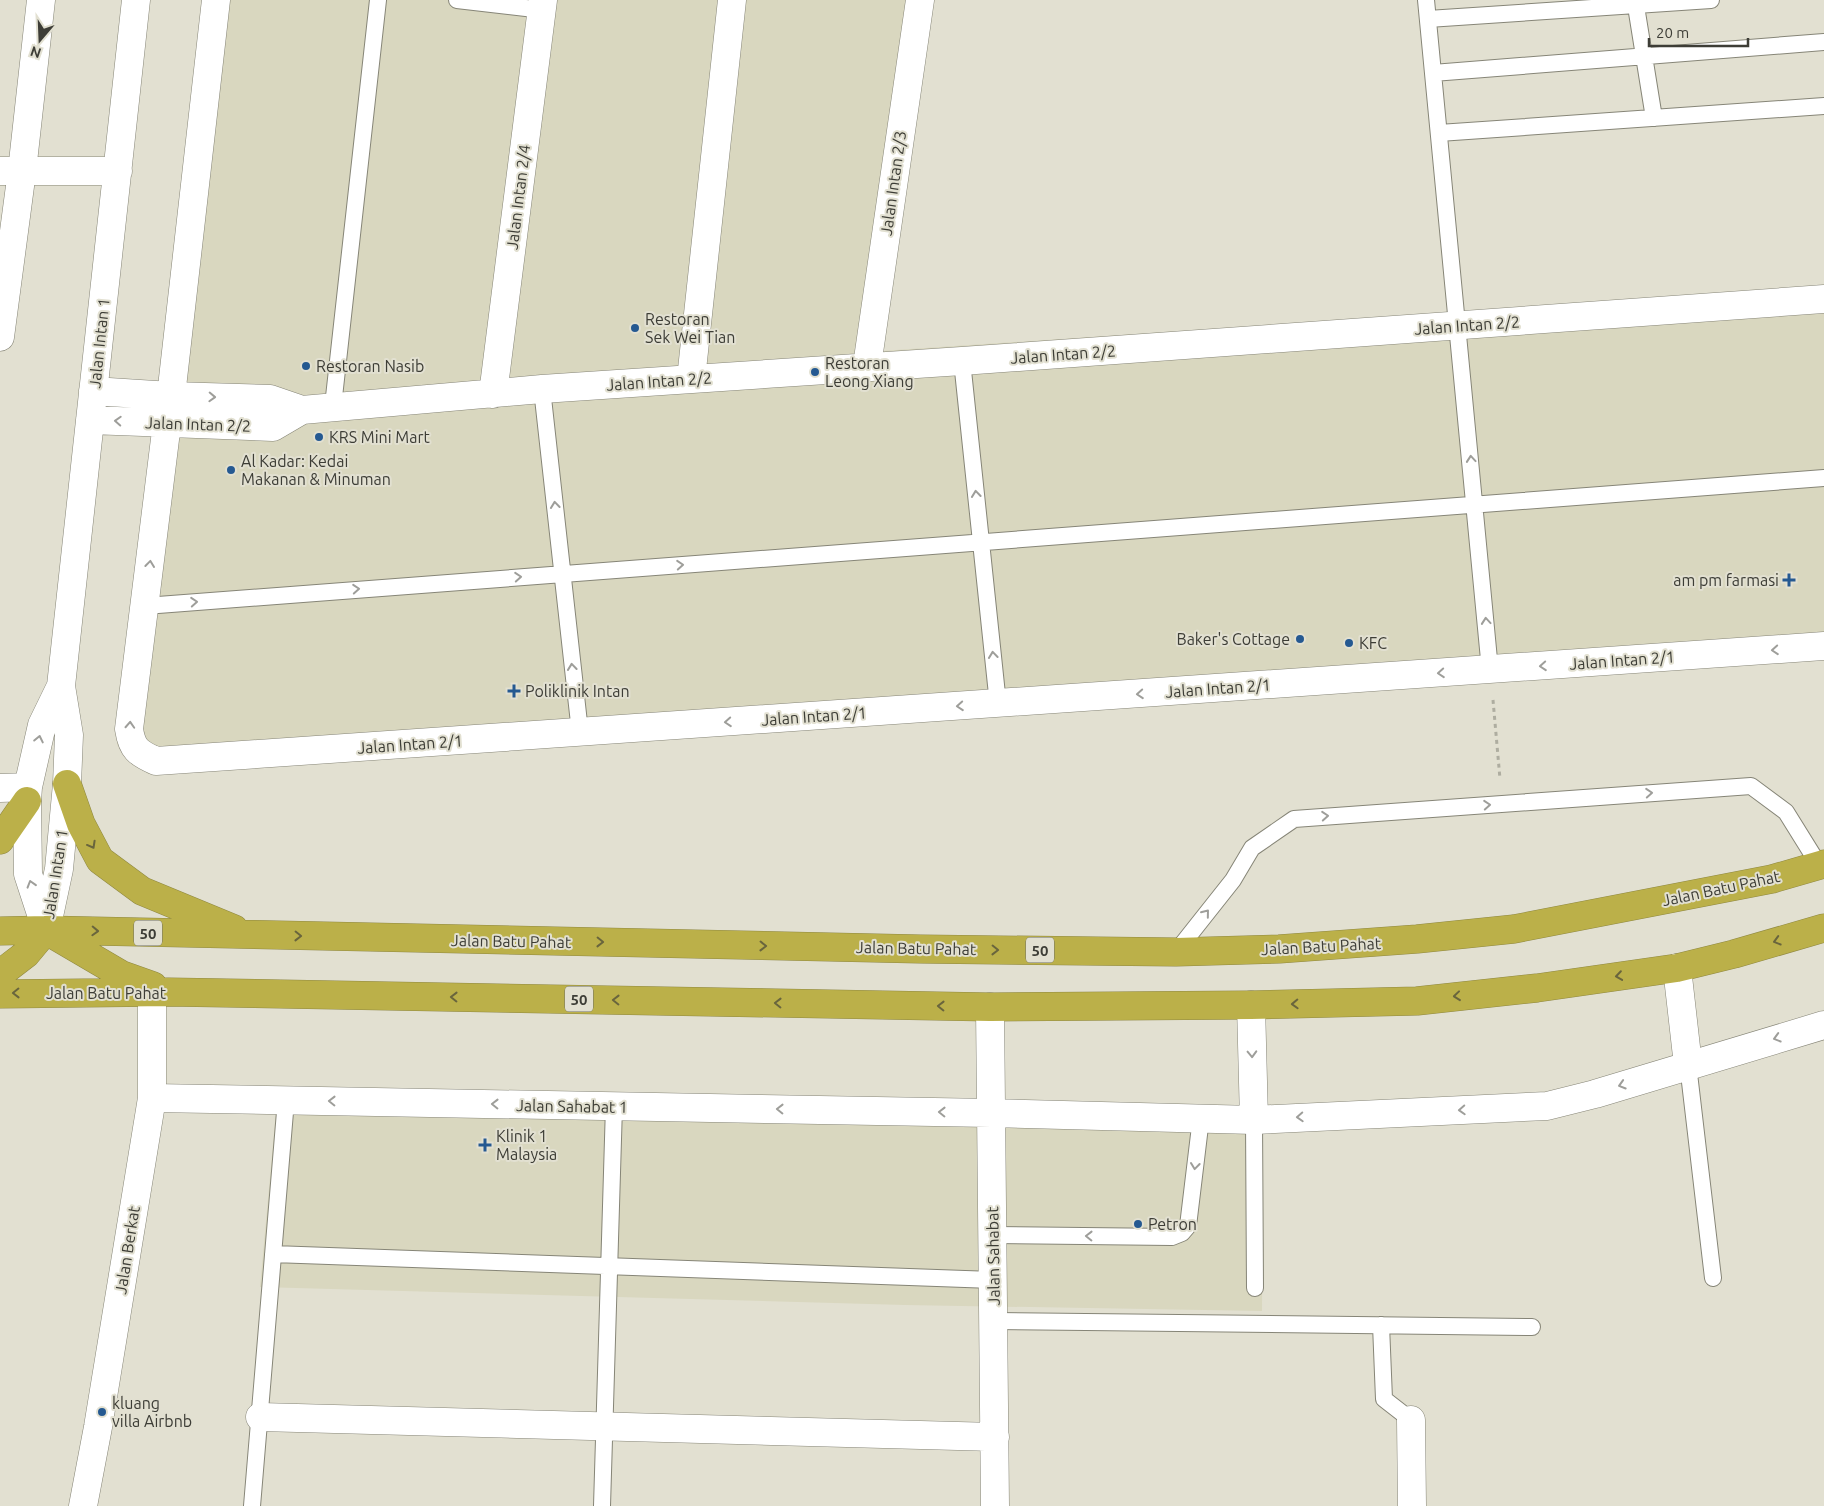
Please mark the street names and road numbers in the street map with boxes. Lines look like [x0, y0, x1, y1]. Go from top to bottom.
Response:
street label: Jalan Intan 2/3 [877, 129, 909, 237]
street label: Jalan Intan 2/4 [503, 143, 533, 251]
street label: Jalan Intan 1 [85, 297, 113, 389]
street label: Jalan Intan 2/2 [1414, 312, 1520, 338]
street label: Jalan Intan 2/2 [1010, 341, 1116, 367]
street label: Jalan Intan 2/2 [606, 368, 712, 394]
street label: Jalan Intan 2/2 [145, 413, 251, 435]
street label: Jalan Intan 2/1 [1569, 647, 1675, 673]
street label: Jalan Intan 2/1 [1165, 675, 1271, 701]
street label: Jalan Intan 2/1 [761, 703, 867, 729]
street label: Jalan Intan 2/1 [357, 731, 463, 757]
street label: Jalan Intan 1 [39, 828, 71, 920]
street label: Jalan Batu Pahat [1660, 867, 1782, 909]
road number: 50 [134, 920, 162, 946]
street label: Jalan Batu Pahat [451, 931, 572, 951]
street label: Jalan Batu Pahat [1261, 934, 1382, 958]
street label: Jalan Batu Pahat [856, 938, 977, 958]
road number: 50 [1026, 938, 1054, 962]
street label: Jalan Batu Pahat [46, 984, 167, 1002]
road number: 50 [565, 986, 593, 1012]
street label: Jalan Sahabat 1 [516, 1096, 628, 1116]
street label: Jalan Berkat [111, 1204, 143, 1295]
street label: Jalan Sahabat [983, 1206, 1003, 1306]

